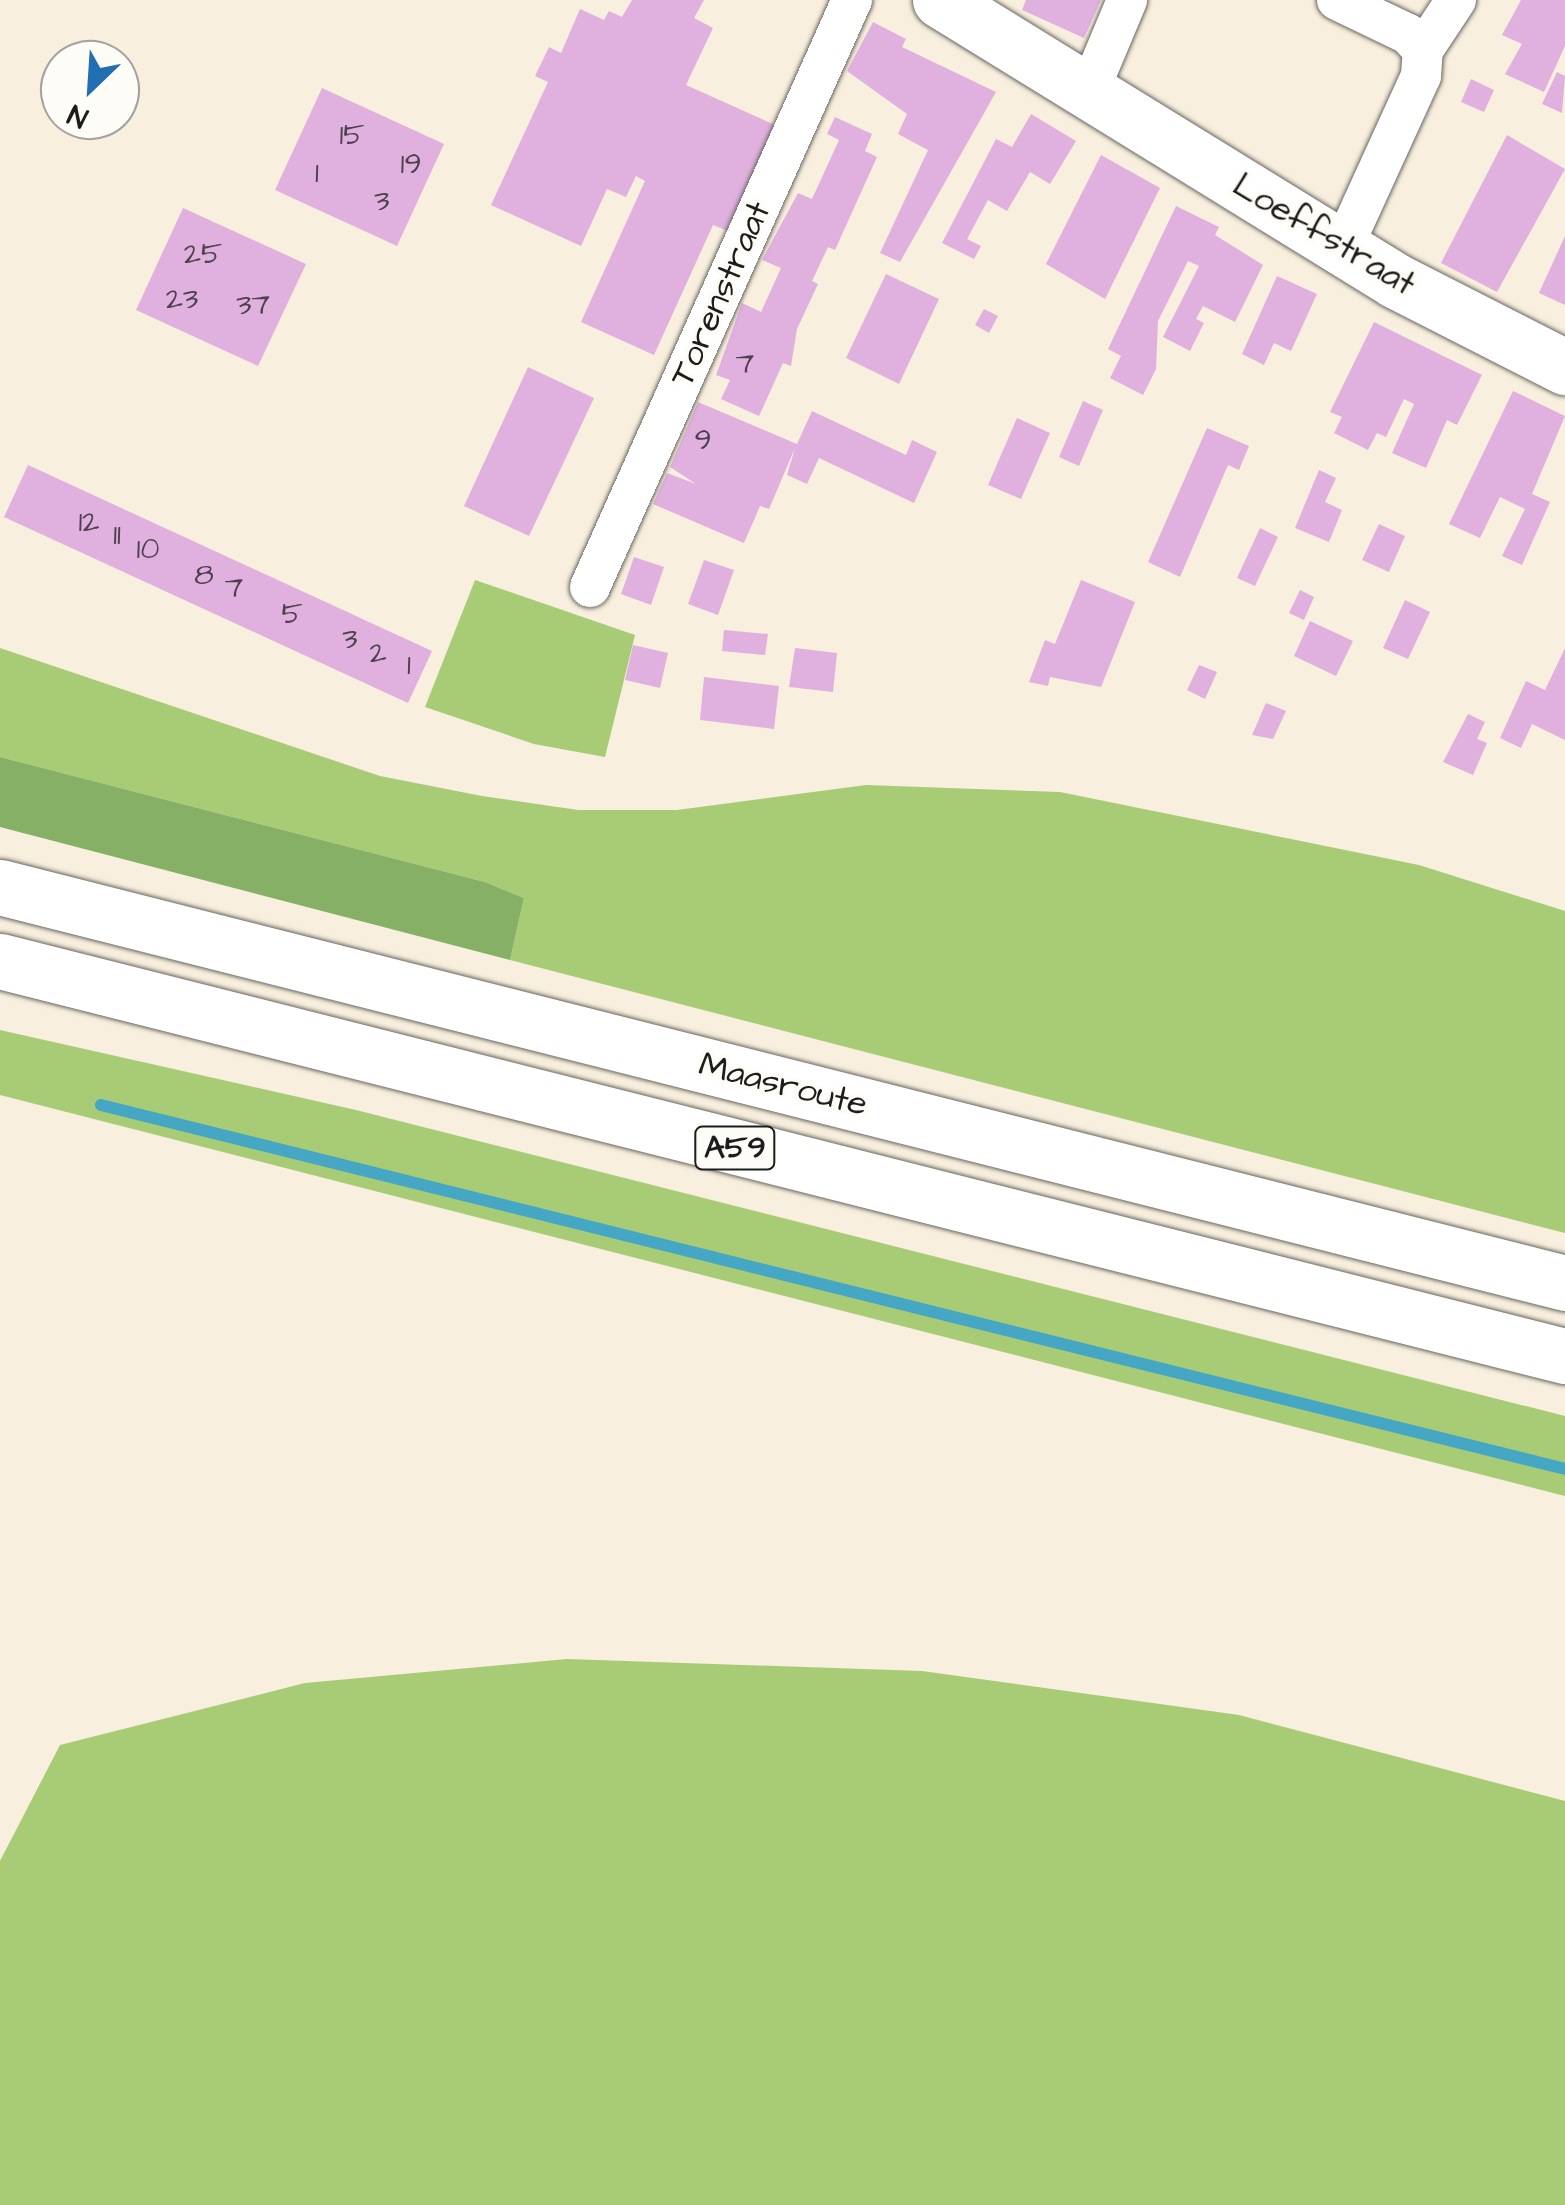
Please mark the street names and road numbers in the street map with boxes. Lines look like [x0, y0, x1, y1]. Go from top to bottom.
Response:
street label: Loeffstraat [1225, 164, 1423, 306]
street label: Torenstraat [662, 195, 780, 393]
street label: Maasroute [694, 1044, 872, 1126]
road number: A59 [692, 1121, 778, 1175]

